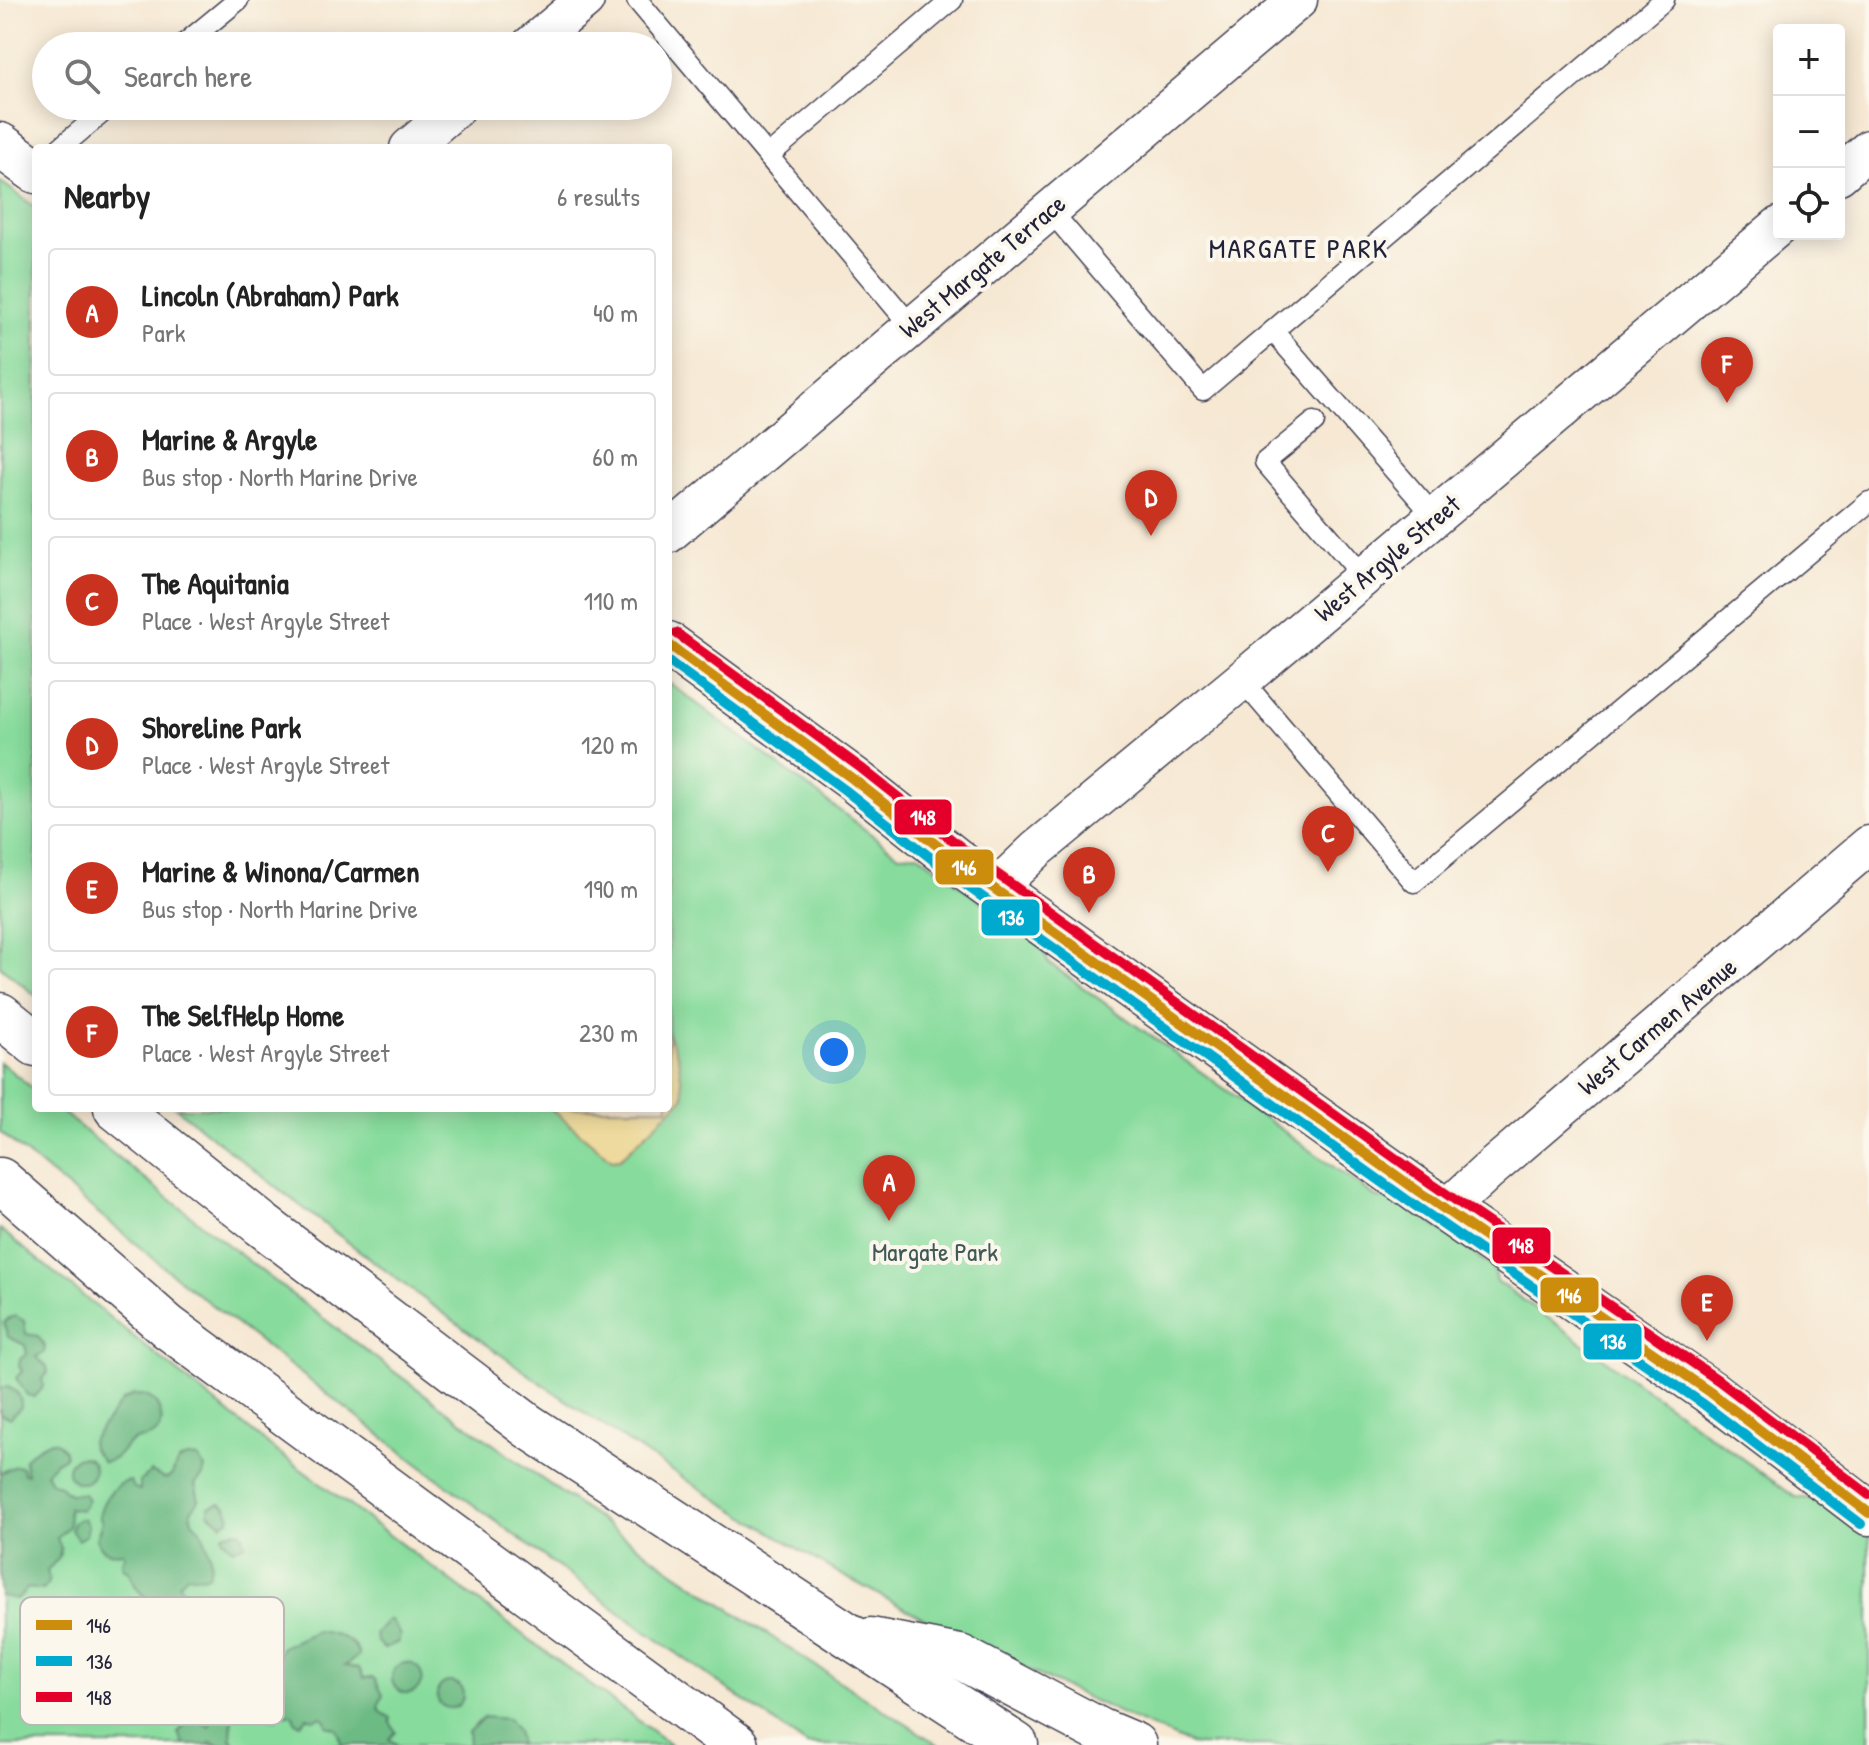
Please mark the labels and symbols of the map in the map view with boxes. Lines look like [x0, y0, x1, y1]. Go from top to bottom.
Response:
street label: West Margate Terrace [891, 186, 1073, 346]
district label: MARGATE PARK [1209, 229, 1389, 267]
pin: F [1701, 337, 1753, 403]
pin: D [1125, 470, 1177, 536]
street label: West Argyle Street [1307, 486, 1468, 629]
line badge: 148 [893, 798, 953, 836]
text: 148 [910, 802, 936, 832]
pin: C [1302, 806, 1354, 872]
pin: B [1063, 847, 1115, 913]
line badge: 146 [934, 848, 995, 886]
text: 146 [951, 852, 977, 882]
line badge: 136 [980, 898, 1041, 937]
text: 136 [998, 902, 1025, 932]
street label: West Carmen Avenue [1570, 949, 1744, 1103]
your location [814, 1032, 854, 1072]
pin: A [863, 1155, 915, 1221]
line badge: 148 [1491, 1226, 1552, 1265]
text: 148 [1508, 1230, 1534, 1260]
park label: Margate Park [872, 1234, 998, 1269]
pin: E [1681, 1275, 1733, 1341]
line badge: 146 [1539, 1276, 1600, 1314]
text: 146 [1556, 1280, 1582, 1310]
line badge: 136 [1582, 1322, 1643, 1361]
text: 136 [1600, 1326, 1627, 1356]
legend [20, 1597, 284, 1725]
text: 146 [86, 1610, 111, 1640]
text: 136 [86, 1646, 113, 1676]
text: 148 [86, 1682, 112, 1712]

